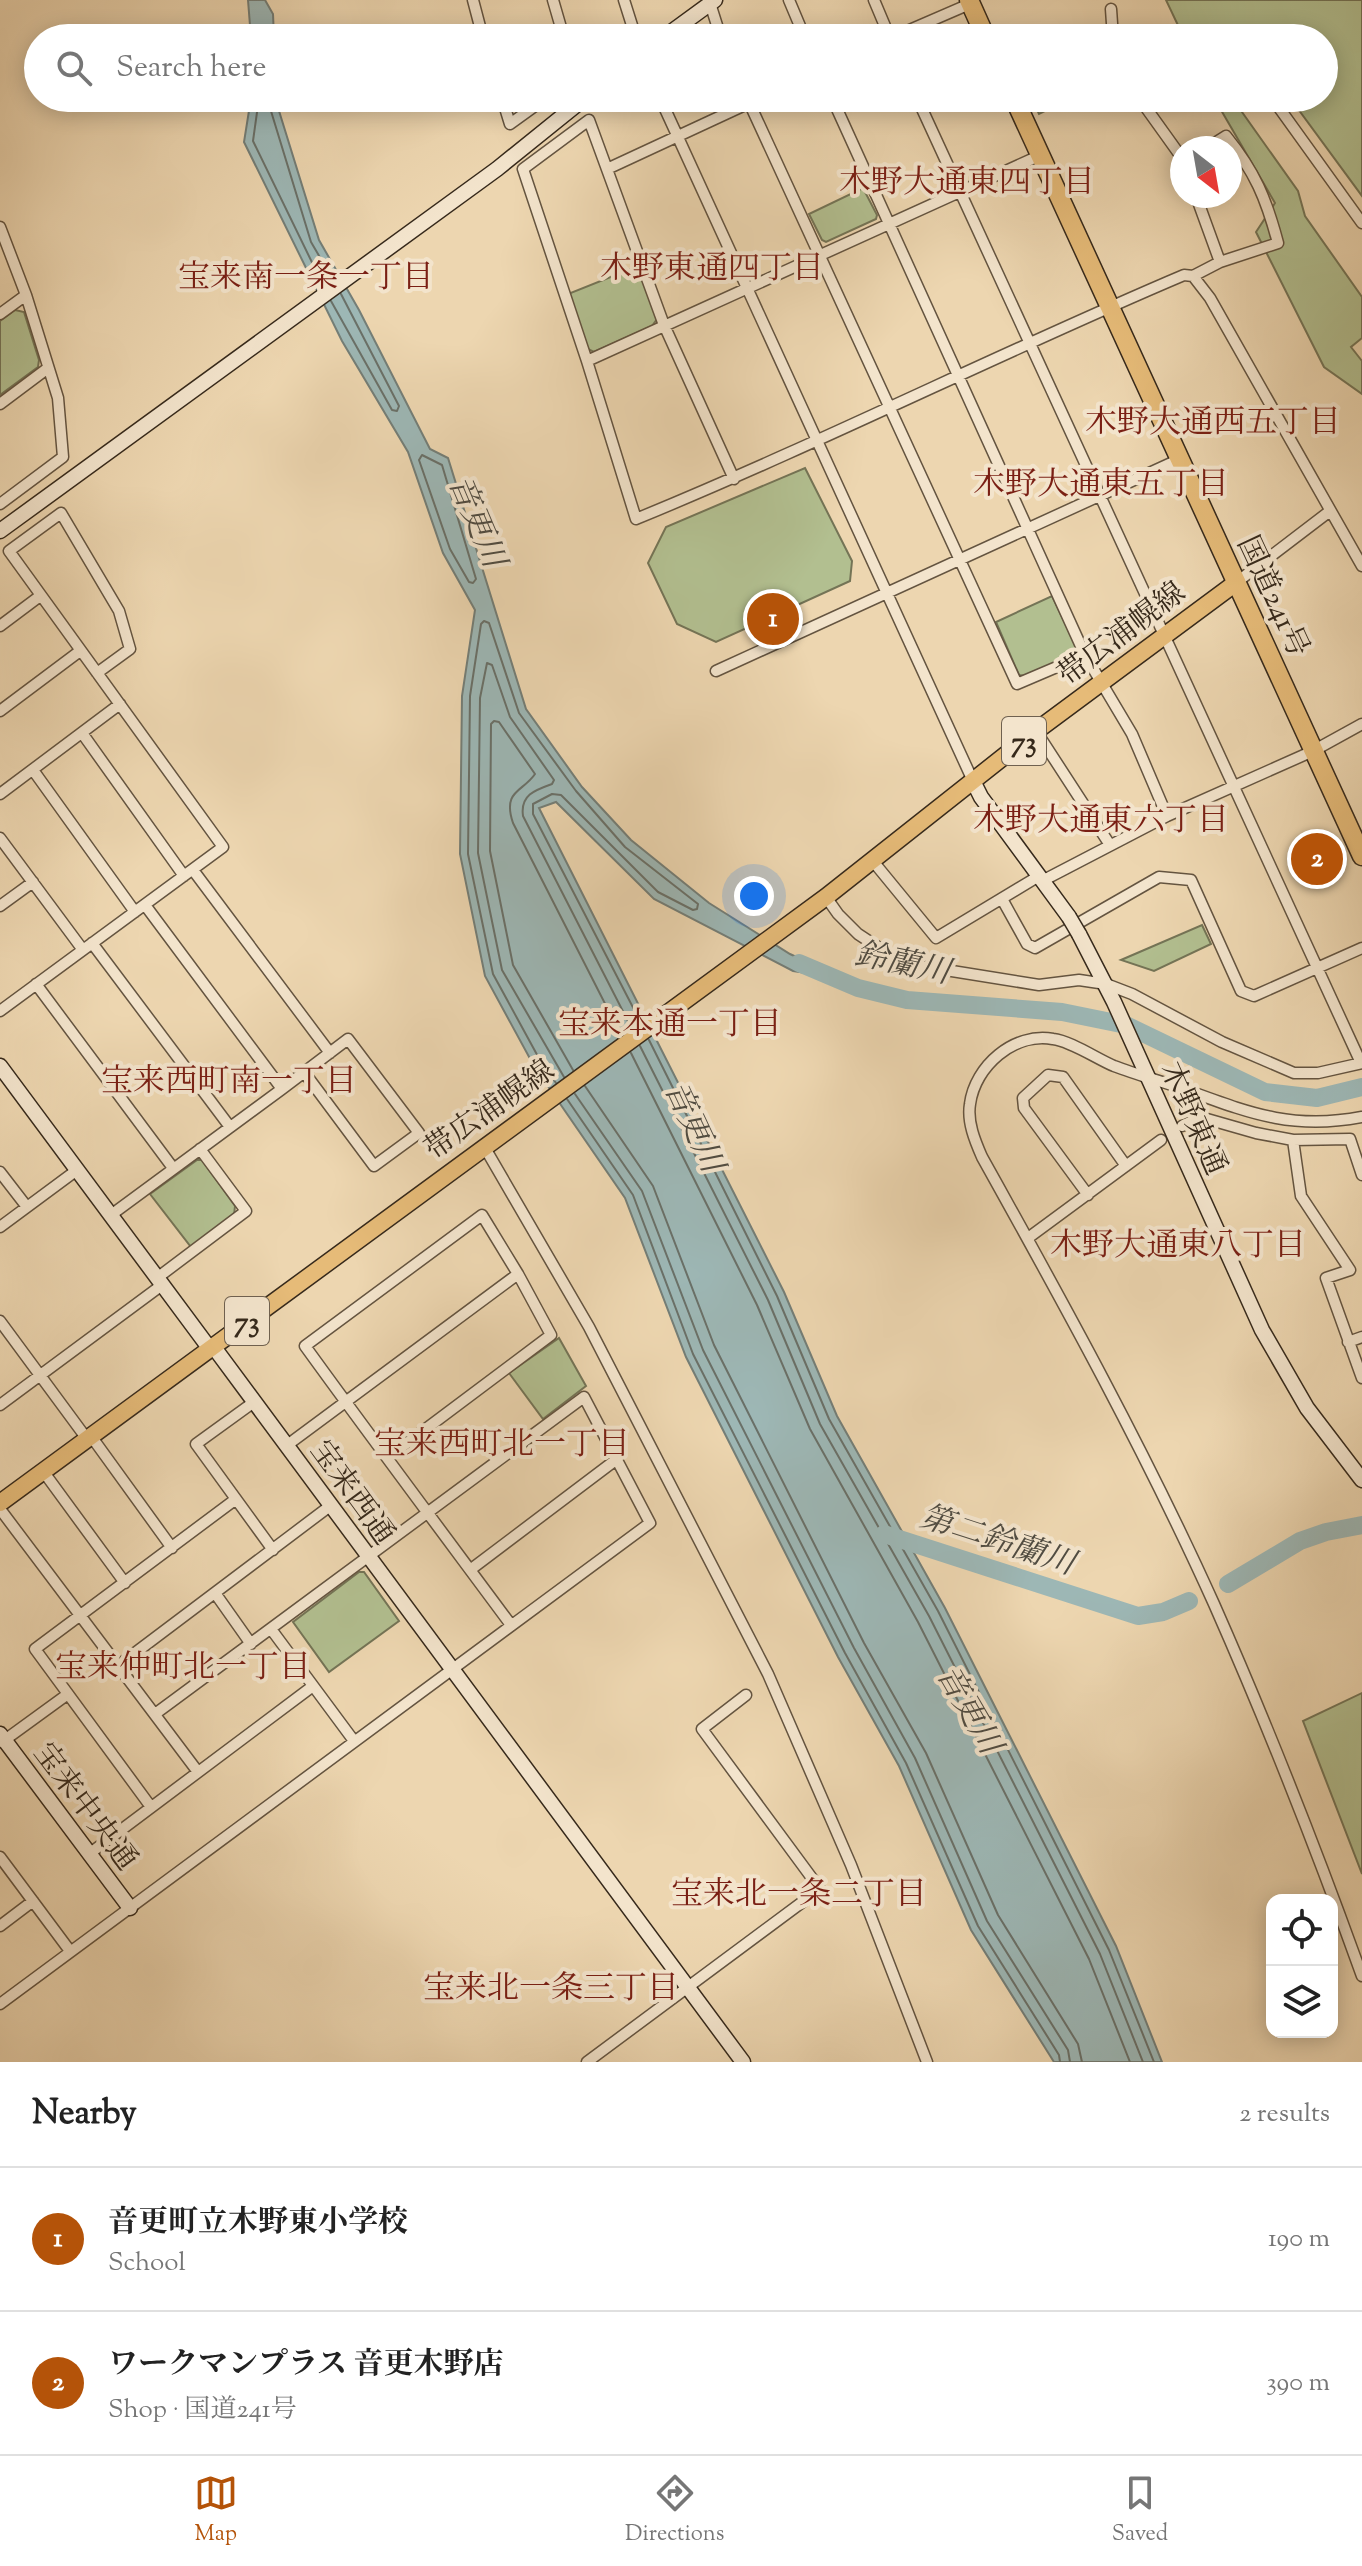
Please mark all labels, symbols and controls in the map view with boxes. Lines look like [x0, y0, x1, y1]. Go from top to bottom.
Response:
search box [24, 24, 1338, 112]
icon: search [52, 46, 96, 90]
text: Search here [116, 47, 266, 90]
north arrow [1170, 136, 1242, 208]
district label: 木野大通東四丁目 [839, 161, 1095, 207]
district label: 木野東通四丁目 [600, 247, 824, 293]
district label: 宝来南一条一丁目 [178, 256, 434, 302]
district label: 木野大通西五丁目 [1085, 401, 1341, 447]
district label: 木野大通東五丁目 [973, 463, 1229, 509]
water label: 音更川 [435, 469, 516, 578]
street label: 国道241号 [1225, 529, 1319, 665]
street label: 帯広浦幌線 [1050, 573, 1195, 697]
pin: 1 [747, 589, 799, 649]
road number: 73 [1002, 717, 1046, 765]
district label: 木野大通東六丁目 [973, 799, 1229, 845]
pin: 2 [1291, 829, 1343, 889]
your location [734, 876, 774, 916]
water label: 鈴蘭川 [851, 932, 957, 998]
district label: 宝来本通一丁目 [558, 1003, 782, 1049]
street label: 帯広浦幌線 [417, 1050, 564, 1172]
street label: 木野東通 [1148, 1055, 1236, 1183]
district label: 宝来西町南一丁目 [101, 1060, 357, 1106]
water label: 音更川 [651, 1074, 735, 1183]
district label: 木野大通東八丁目 [1050, 1224, 1306, 1270]
road number: 73 [225, 1297, 269, 1345]
district label: 宝来西町北一丁目 [374, 1423, 630, 1469]
street label: 宝来西通 [298, 1432, 404, 1555]
water label: 第二鈴蘭川 [914, 1495, 1083, 1589]
district label: 宝来仲町北一丁目 [55, 1646, 311, 1692]
water label: 音更川 [923, 1657, 1013, 1766]
street label: 宝来中央通 [22, 1735, 146, 1880]
district label: 宝来北一条二丁目 [671, 1873, 927, 1919]
map controls [1266, 1894, 1338, 2038]
button: locate [1266, 1894, 1338, 1966]
button: layers [1266, 1966, 1338, 2038]
district label: 宝来北一条三丁目 [423, 1967, 679, 2013]
text: Nearby [32, 2090, 137, 2139]
text: 2 results [1239, 2096, 1330, 2133]
text: 音更町立木野東小学校 [108, 2202, 408, 2245]
text: 1 [54, 2221, 62, 2258]
text: 190 m [1268, 2221, 1330, 2258]
text: School [108, 2245, 186, 2282]
text: ワークマンプラス 音更木野店 [108, 2344, 504, 2387]
text: 2 [52, 2365, 64, 2402]
text: 390 m [1266, 2365, 1330, 2402]
text: Shop · 国道241号 [108, 2392, 297, 2429]
tab: Map [194, 2471, 238, 2551]
tab: Directions [625, 2471, 724, 2551]
tab: Saved [1112, 2471, 1168, 2551]

